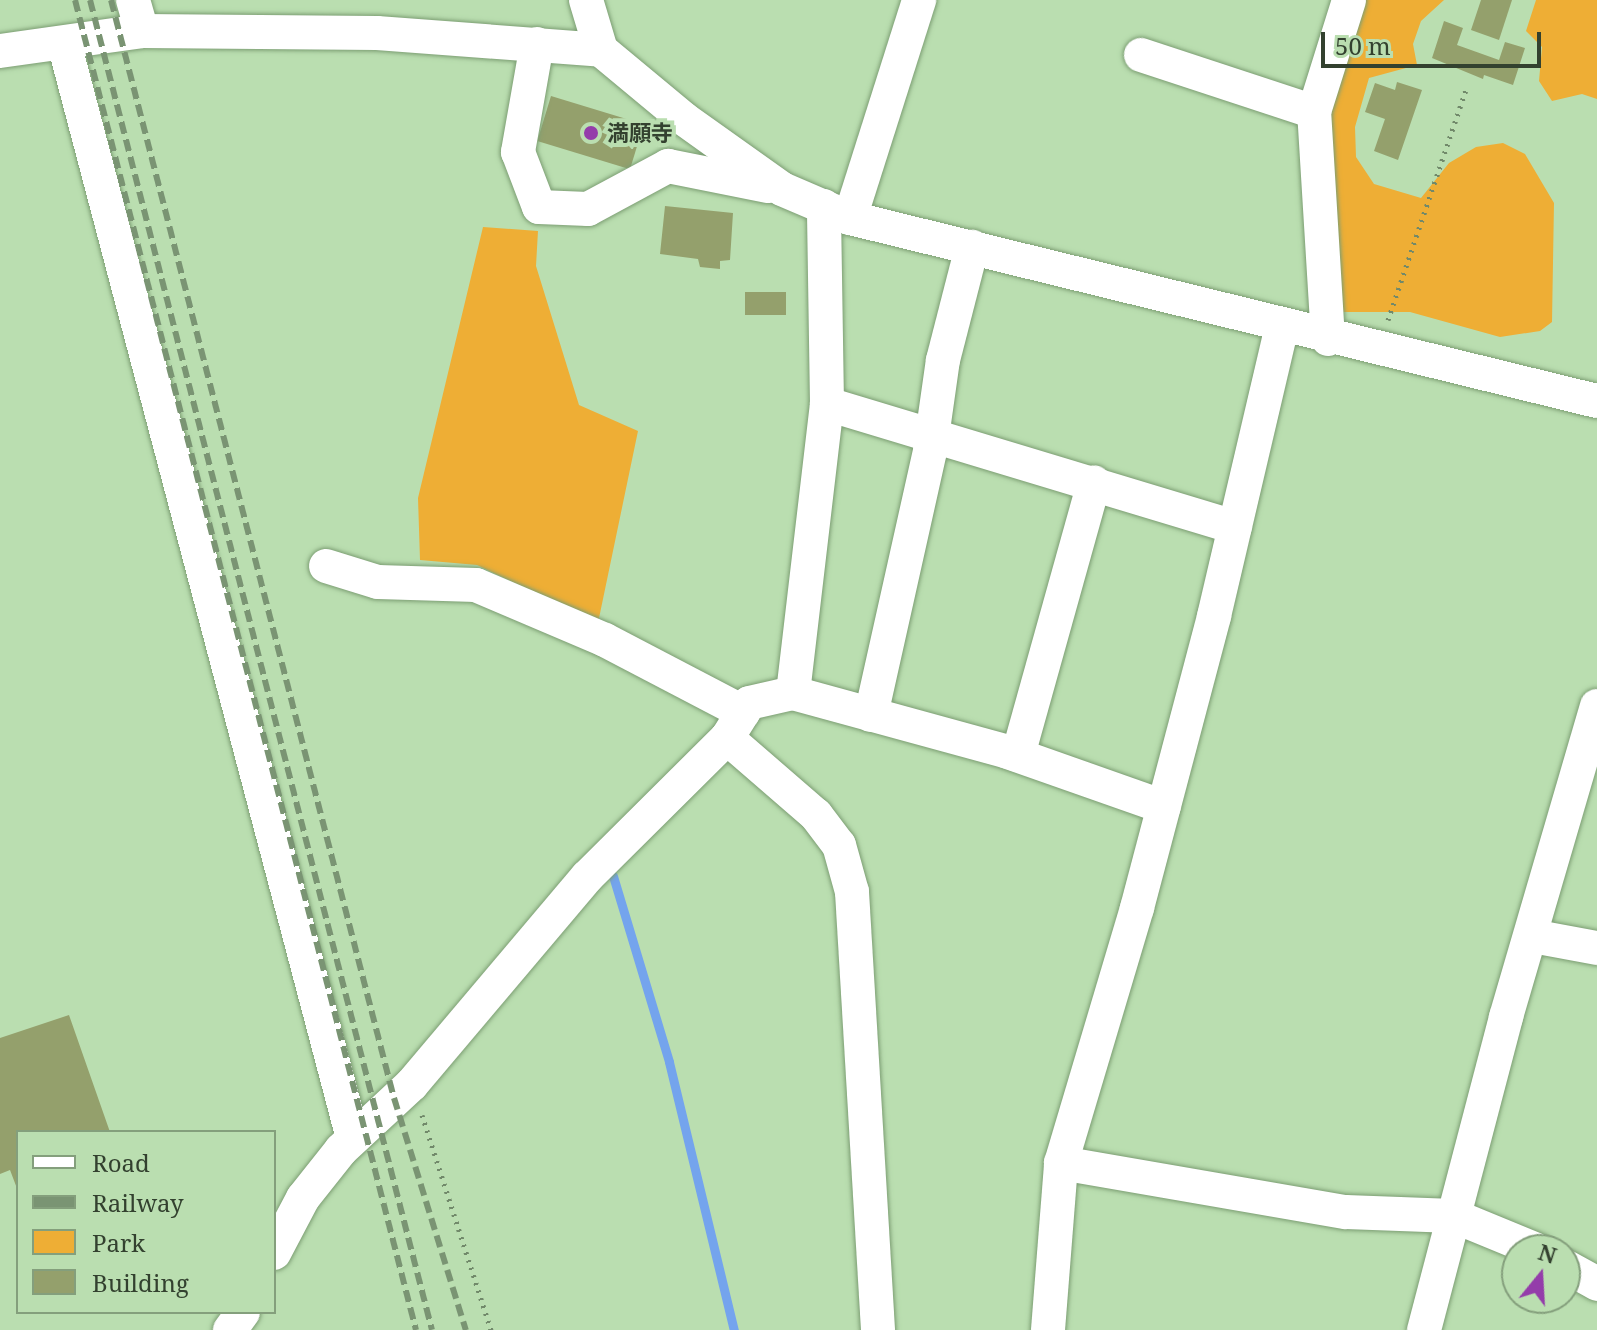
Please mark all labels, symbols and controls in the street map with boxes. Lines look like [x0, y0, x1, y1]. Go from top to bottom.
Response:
scale bar [1325, 16, 1545, 66]
text: 50 m [1335, 29, 1391, 62]
place label: 満願寺 [607, 120, 673, 146]
marker: 満願寺 [582, 124, 600, 142]
legend [16, 1130, 276, 1314]
text: Road [92, 1146, 150, 1179]
text: Railway [92, 1186, 184, 1219]
text: Park [92, 1226, 145, 1259]
north arrow [1501, 1234, 1581, 1314]
text: N [1535, 1236, 1561, 1270]
text: Building [92, 1266, 189, 1299]

